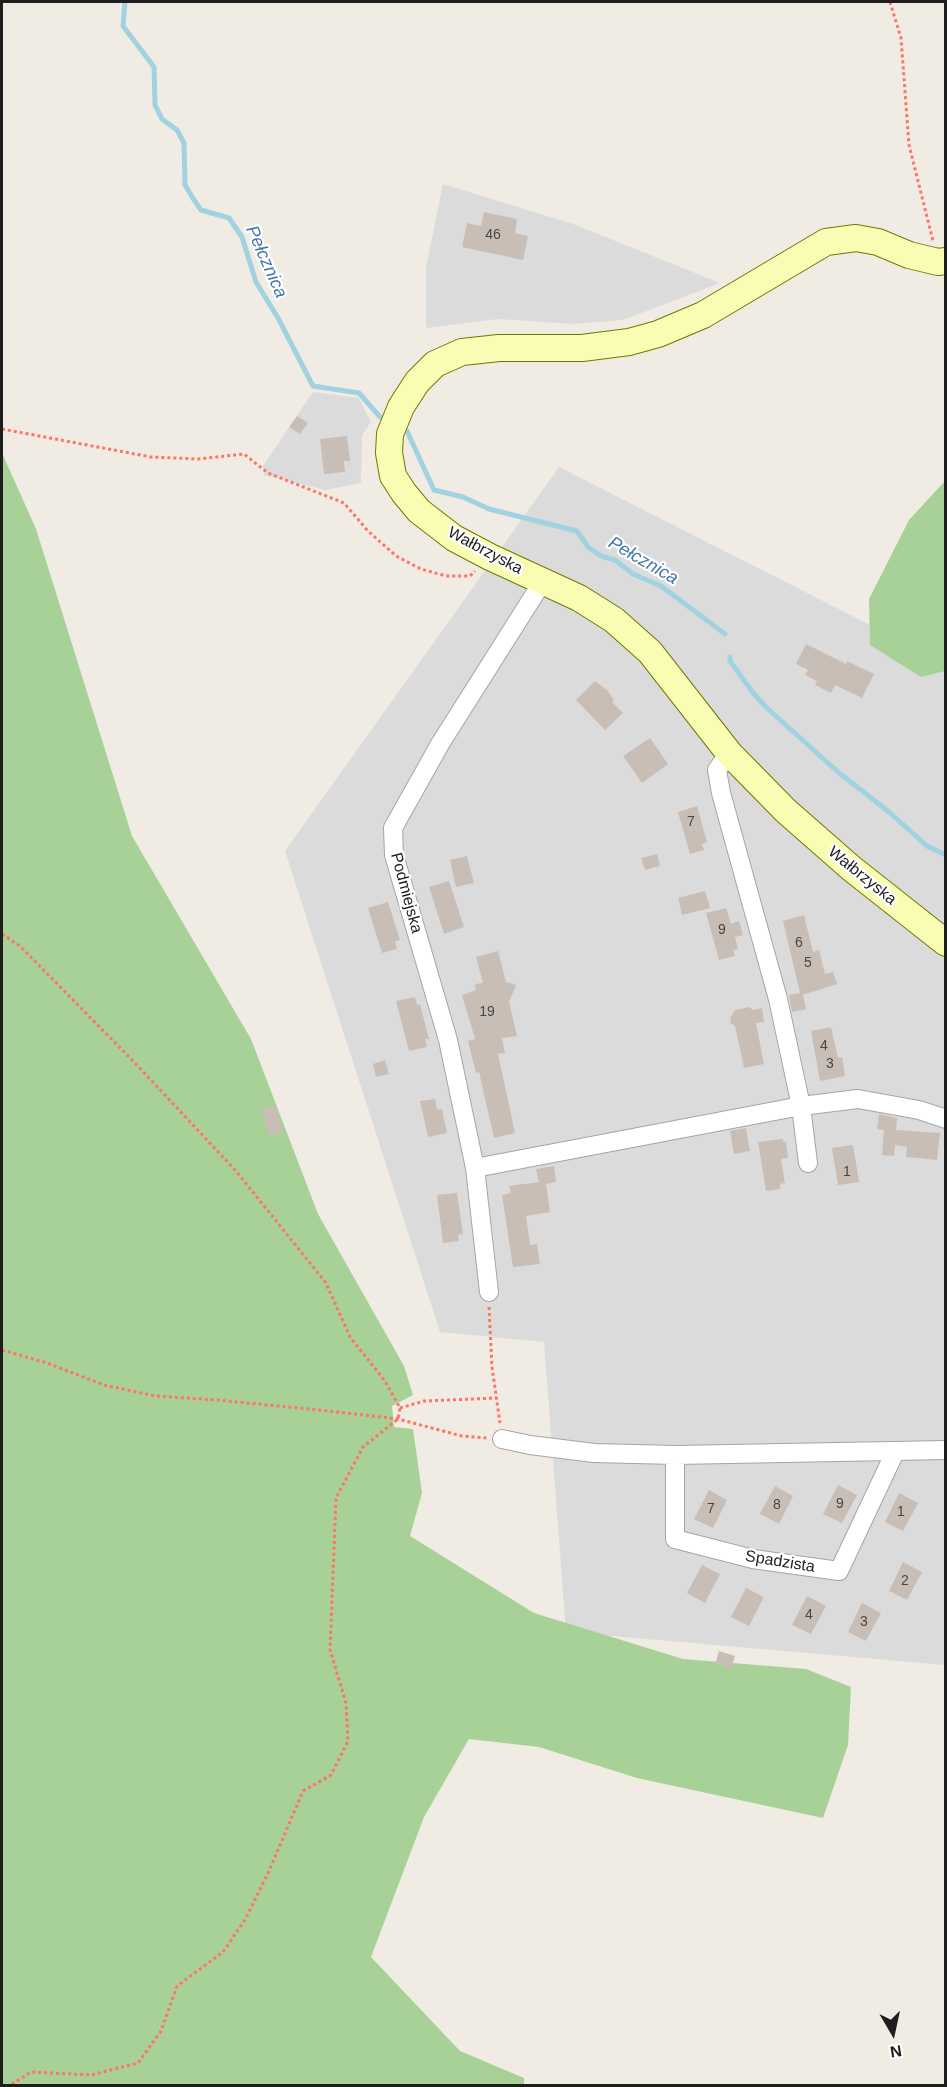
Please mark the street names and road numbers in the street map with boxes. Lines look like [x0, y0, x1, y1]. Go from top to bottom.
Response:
street label: Wałbrzyska [444, 523, 526, 579]
street label: Wałbrzyska [824, 843, 900, 909]
street label: Podmiejska [386, 851, 426, 935]
street label: Spadzista [744, 1547, 816, 1577]

